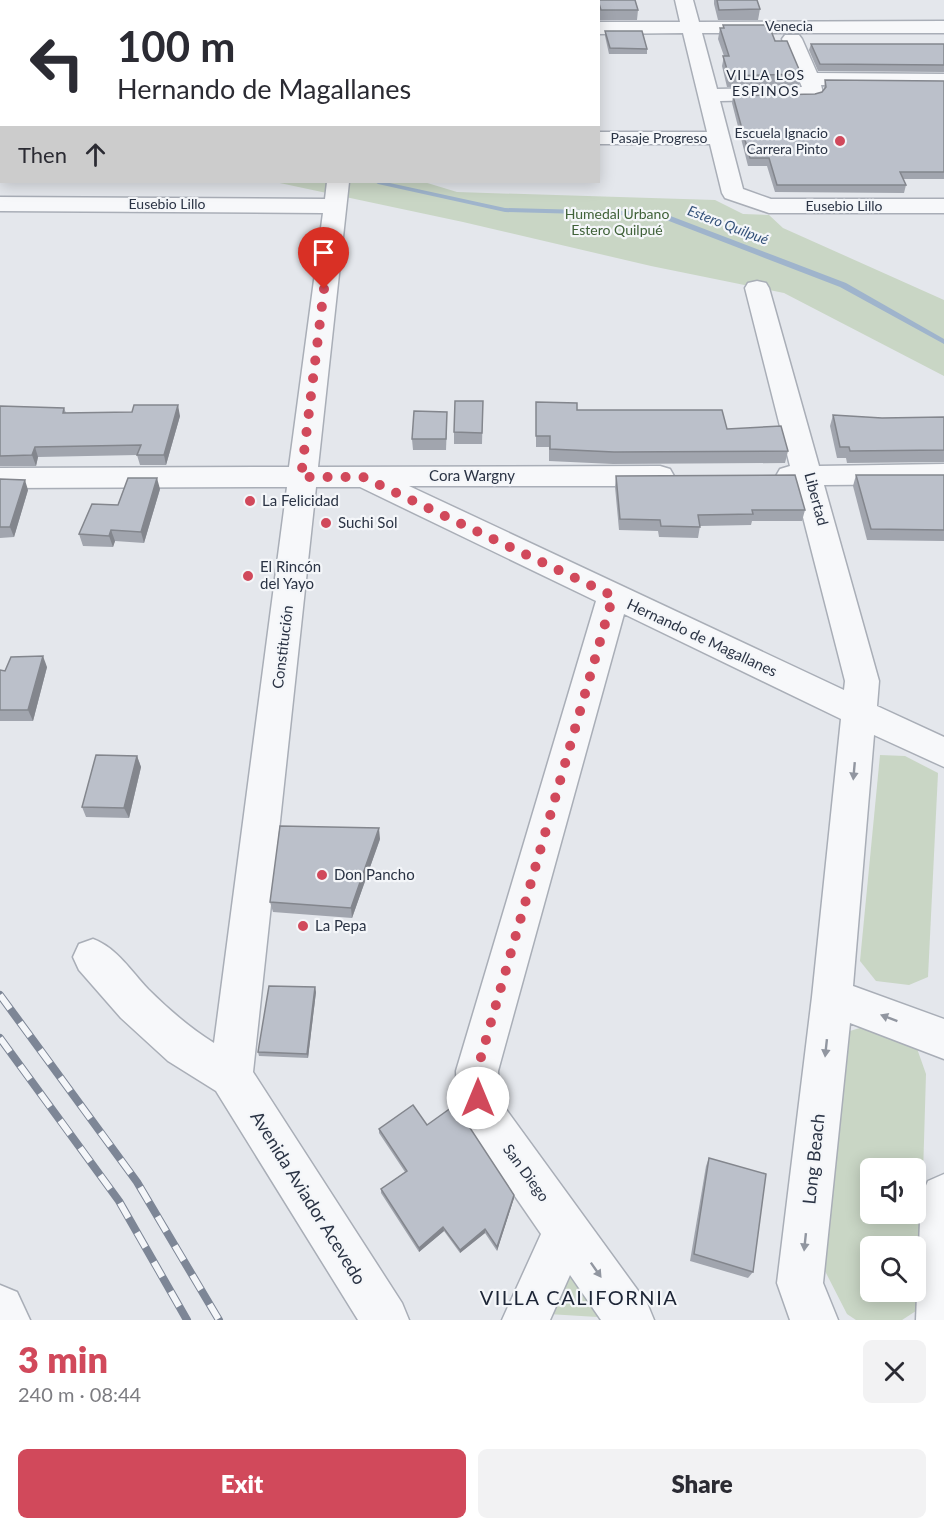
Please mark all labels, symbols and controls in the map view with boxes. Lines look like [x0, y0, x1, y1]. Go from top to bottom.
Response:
street label: Venecia [765, 17, 813, 34]
text: 100 m [117, 21, 235, 71]
icon: left [18, 24, 96, 102]
district label: VILLA LOS ESPINOS [726, 66, 806, 99]
text: Hernando de Magallanes [117, 72, 411, 105]
place label: Escuela Ignacio Carrera Pinto [735, 124, 828, 157]
street label: Pasaje Progreso [611, 129, 708, 146]
marker: Escuela Ignacio Carrera Pinto [833, 134, 847, 148]
icon: ahead [79, 138, 112, 171]
text: Then [18, 141, 67, 168]
street label: Eusebio Lillo [129, 195, 205, 212]
street label: Eusebio Lillo [806, 197, 882, 214]
water label: Estero Quilpué [685, 201, 771, 248]
park label: Humedal Urbano Estero Quilpué [565, 205, 669, 238]
pin [298, 227, 349, 289]
icon: arrive [307, 236, 340, 269]
street label: Cora Wargny [429, 466, 515, 484]
street label: Libertad [801, 470, 833, 527]
place label: La Felicidad [262, 491, 339, 509]
marker: La Felicidad [243, 494, 257, 508]
place label: Suchi Sol [338, 513, 397, 531]
marker: Suchi Sol [319, 516, 333, 530]
place label: El Rincón del Yayo [260, 557, 321, 592]
marker: El Rincón del Yayo [241, 569, 255, 583]
street label: Hernando de Magallanes [625, 594, 780, 680]
street label: Constitución [268, 604, 296, 690]
one-way arrow [849, 761, 859, 780]
place label: Don Pancho [334, 865, 415, 883]
marker: Don Pancho [315, 868, 329, 882]
place label: La Pepa [315, 916, 366, 934]
marker: La Pepa [296, 919, 310, 933]
one-way arrow [880, 1013, 898, 1022]
one-way arrow [821, 1039, 831, 1058]
position arrow [446, 1066, 510, 1130]
street label: Avenida Aviador Acevedo [246, 1107, 371, 1288]
street label: Long Beach [797, 1112, 829, 1205]
street label: San Diego [500, 1140, 554, 1205]
map controls [860, 1158, 926, 1302]
button: sound [860, 1158, 926, 1224]
one-way arrow [800, 1233, 810, 1252]
button: search [860, 1236, 926, 1302]
one-way arrow [590, 1262, 602, 1278]
district label: VILLA CALIFORNIA [480, 1285, 678, 1309]
text: 3 min [18, 1337, 108, 1381]
button: close [863, 1340, 926, 1403]
text: 240 m · 08:44 [18, 1382, 141, 1406]
button: Exit [18, 1449, 466, 1518]
button: Share [478, 1449, 926, 1518]

